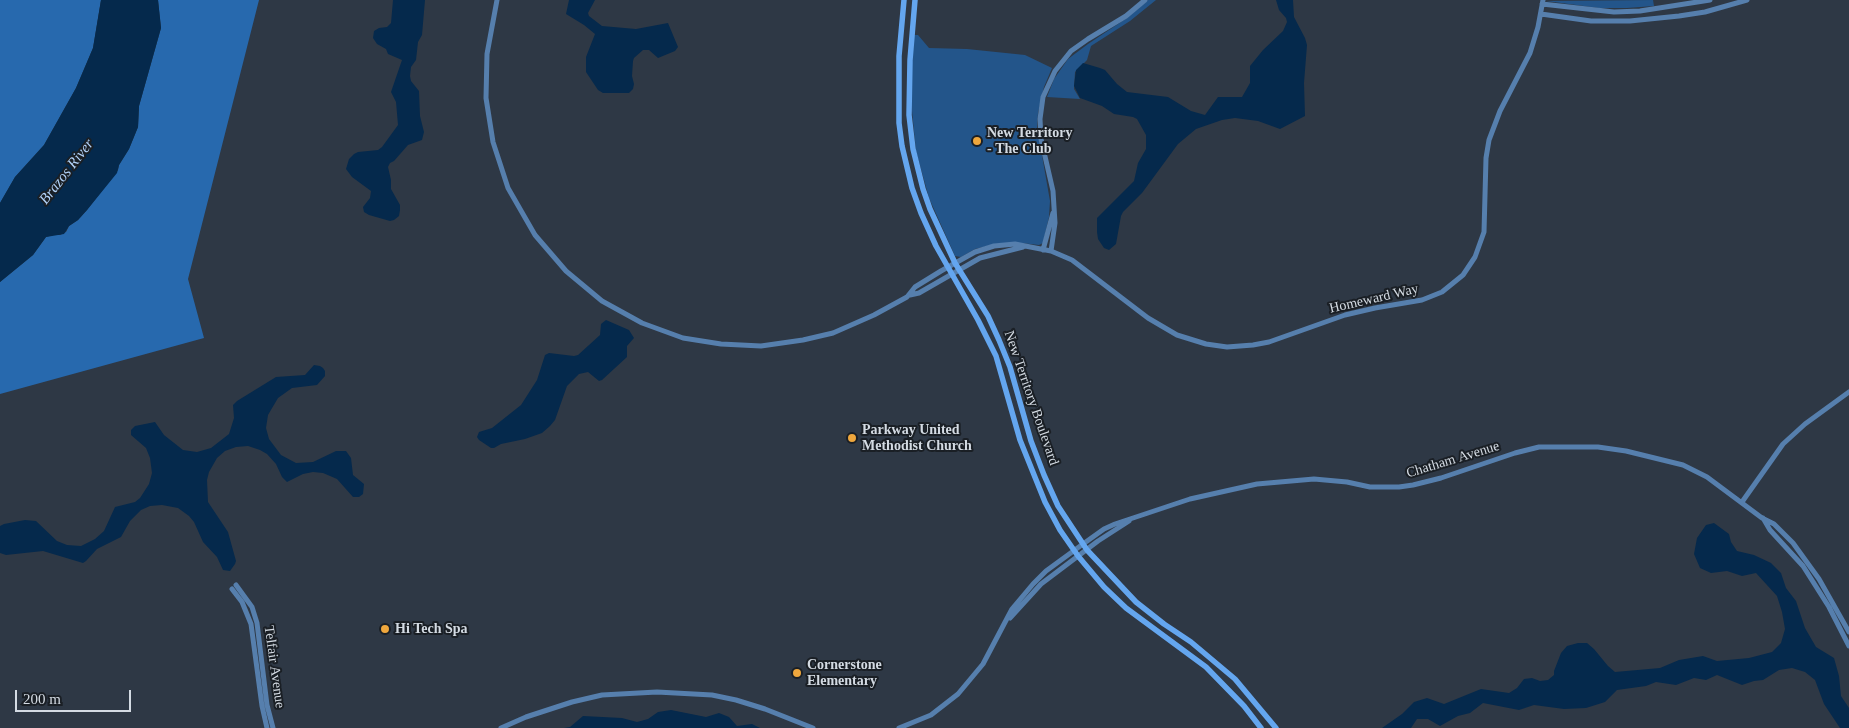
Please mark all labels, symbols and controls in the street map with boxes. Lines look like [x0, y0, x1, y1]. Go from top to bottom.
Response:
place label: New Territory - The Club [987, 125, 1072, 158]
marker: New Territory - The Club [971, 135, 983, 147]
water label: Brazos River [36, 136, 98, 208]
street label: Homeward Way [1328, 281, 1420, 317]
street label: New Territory Boulevard [1000, 328, 1062, 468]
place label: Parkway United Methodist Church [862, 422, 972, 454]
marker: Parkway United Methodist Church [846, 432, 858, 444]
street label: Chatham Avenue [1404, 438, 1502, 482]
place label: Hi Tech Spa [395, 621, 468, 637]
marker: Hi Tech Spa [379, 623, 391, 635]
street label: Telfair Avenue [260, 625, 288, 709]
place label: Cornerstone Elementary [807, 657, 882, 690]
marker: Cornerstone Elementary [791, 667, 803, 679]
scale bar [18, 680, 134, 712]
text: 200 m [23, 691, 61, 707]

